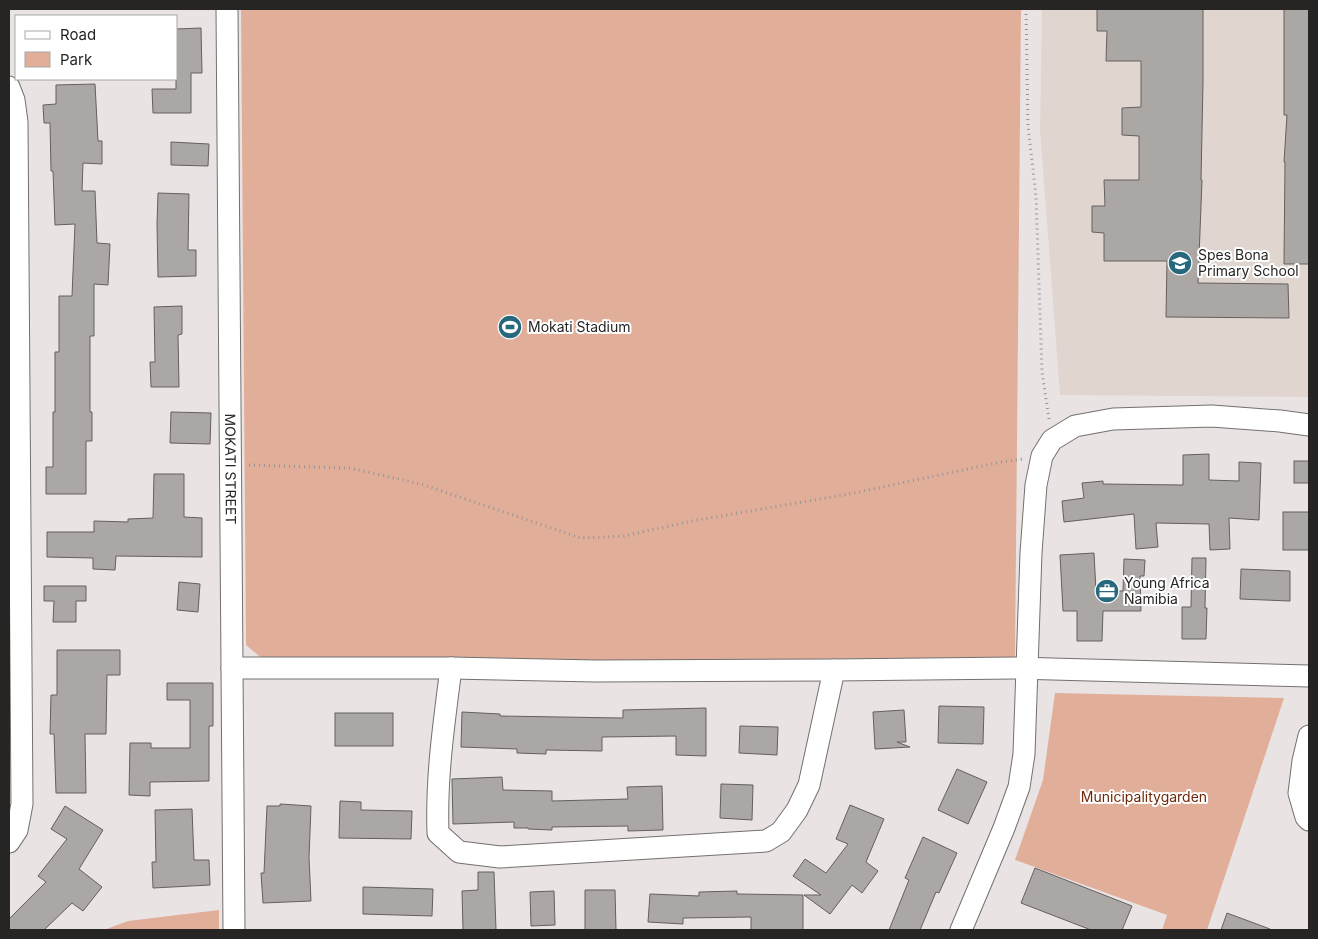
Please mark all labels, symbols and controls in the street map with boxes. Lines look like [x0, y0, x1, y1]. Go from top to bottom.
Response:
legend [15, 15, 178, 80]
text: Road [60, 25, 96, 44]
text: Park [60, 50, 93, 69]
place label: Spes Bona Primary School [1198, 246, 1299, 279]
school or university icon: Spes Bona Primary School [1167, 250, 1193, 276]
sports icon: Mokati Stadium [497, 314, 523, 340]
place label: Mokati Stadium [528, 318, 631, 335]
street label: MOKATI STREET [222, 413, 240, 525]
place label: Young Africa Namibia [1124, 574, 1210, 607]
office icon: Young Africa Namibia [1094, 578, 1120, 604]
park label: Municipalitygarden [1081, 788, 1207, 805]

